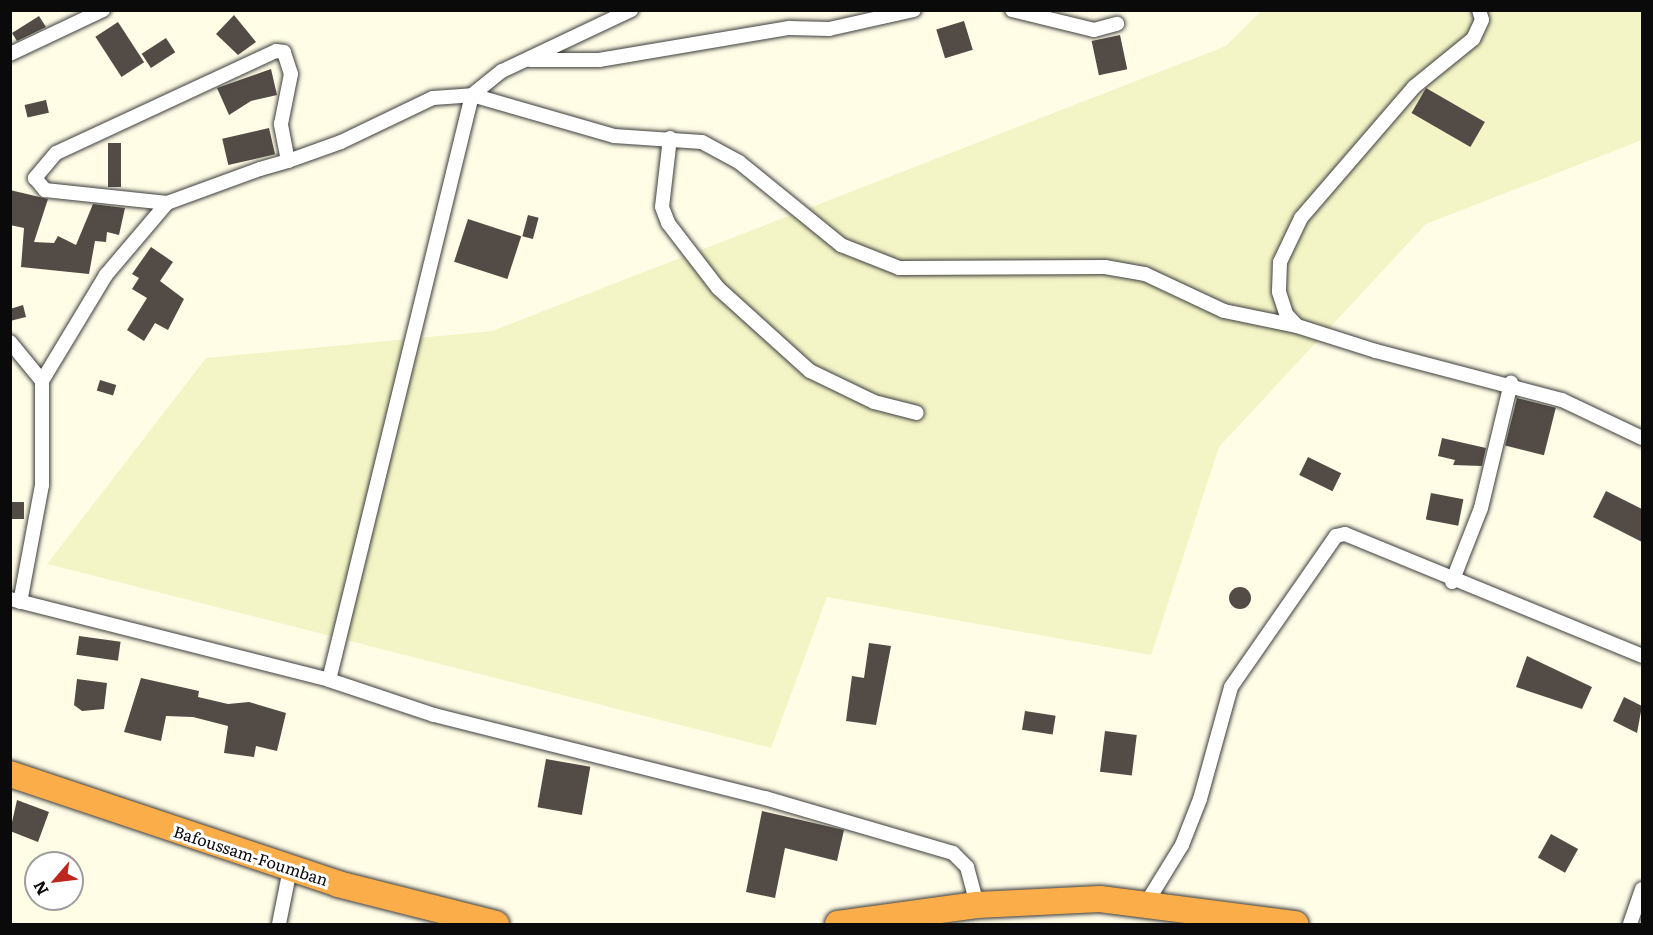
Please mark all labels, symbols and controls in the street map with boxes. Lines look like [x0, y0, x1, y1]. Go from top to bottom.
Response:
street label: Bafoussam-Foumban [171, 821, 331, 889]
north arrow [24, 851, 84, 911]
text: N [26, 877, 54, 900]

